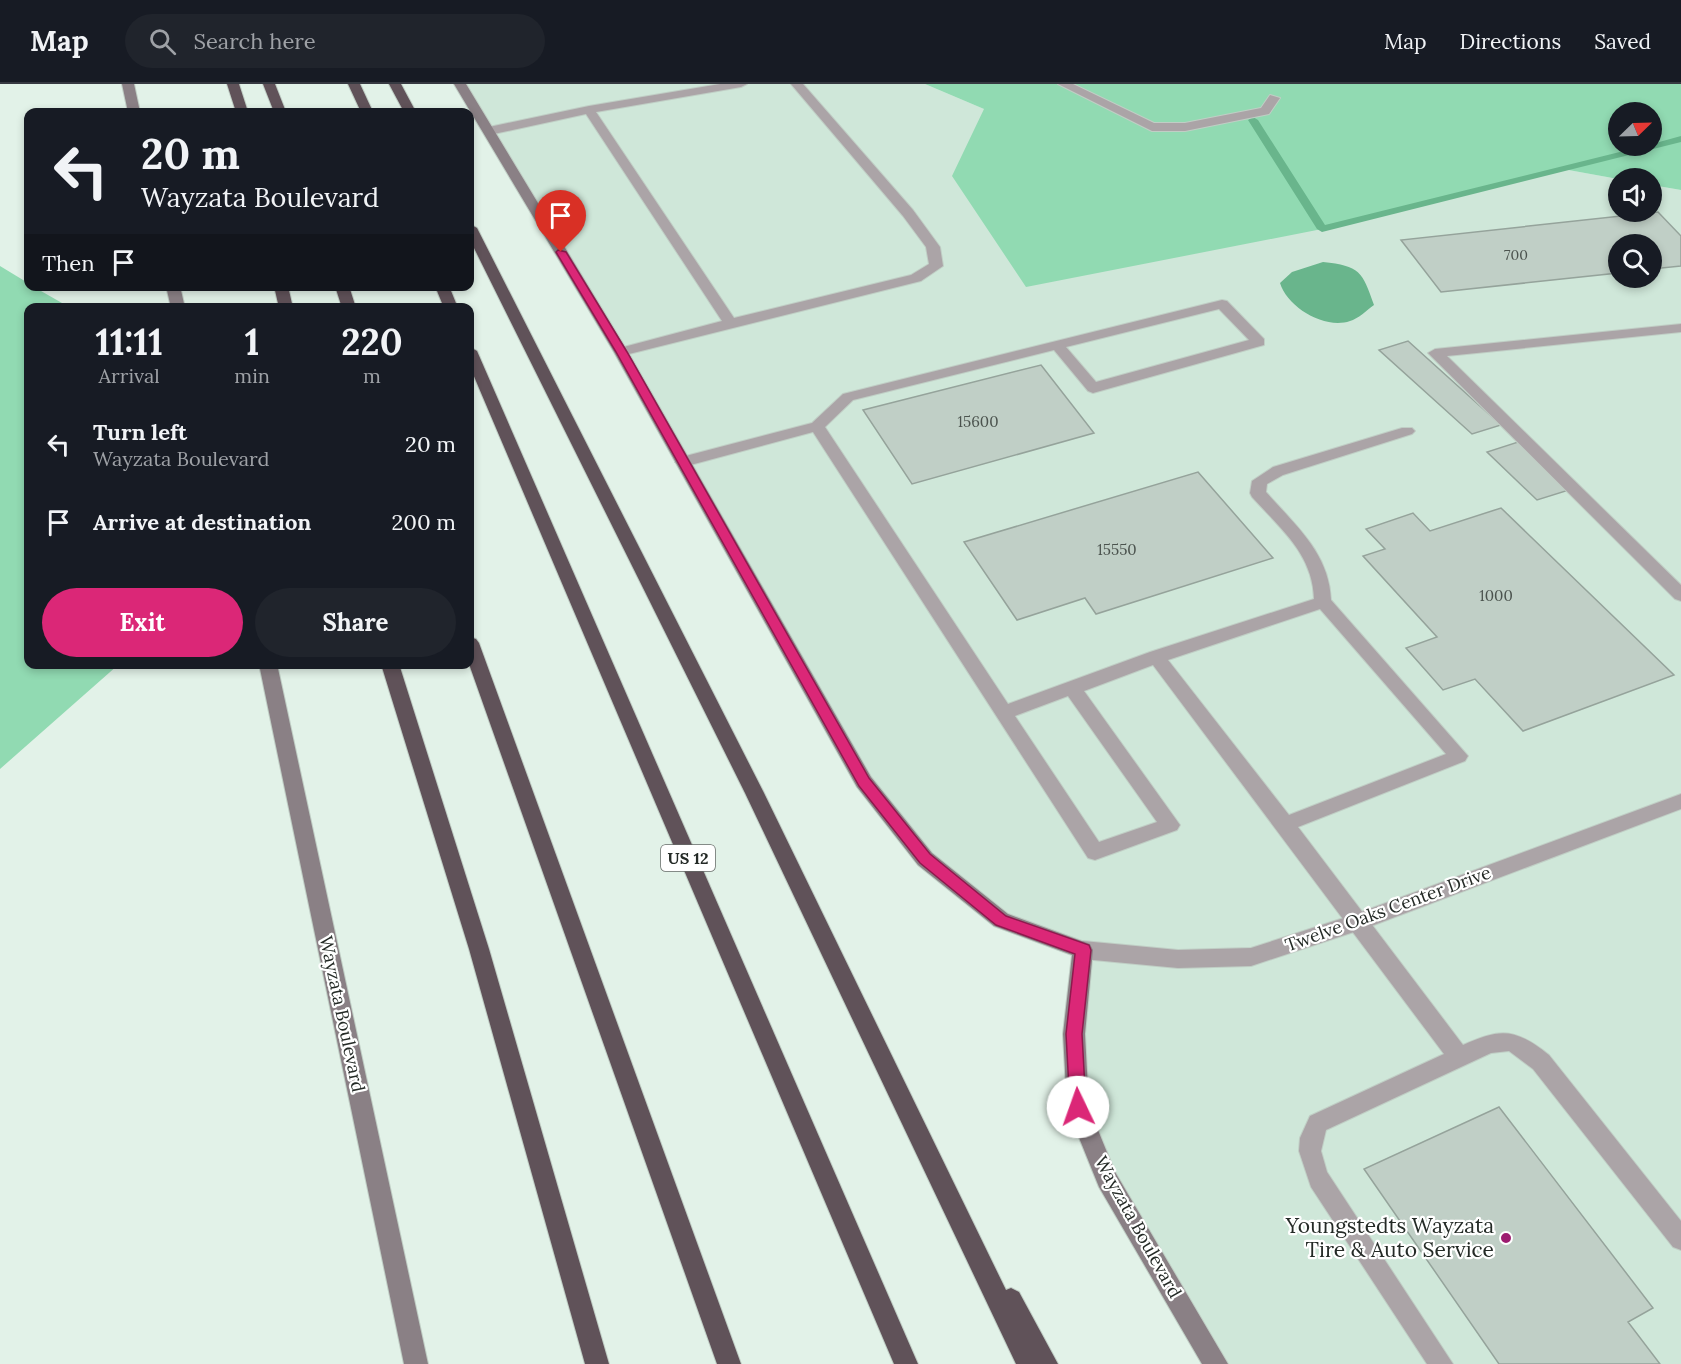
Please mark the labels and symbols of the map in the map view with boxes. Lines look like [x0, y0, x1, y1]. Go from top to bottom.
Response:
north arrow [1608, 102, 1662, 156]
pin [535, 190, 586, 252]
house number: 700 [1504, 246, 1528, 264]
house number: 15600 [958, 412, 998, 431]
house number: 15550 [1097, 540, 1137, 559]
house number: 1000 [1479, 586, 1513, 605]
road number: US 12 [661, 845, 715, 871]
street label: Twelve Oaks Center Drive [1282, 860, 1494, 957]
street label: Wayzata Boulevard [315, 934, 370, 1094]
position arrow [1046, 1075, 1110, 1139]
street label: Wayzata Boulevard [1090, 1152, 1187, 1302]
place label: Youngstedts Wayzata Tire & Auto Service [1285, 1212, 1494, 1263]
marker: Youngstedts Wayzata Tire & Auto Service [1499, 1231, 1513, 1245]

